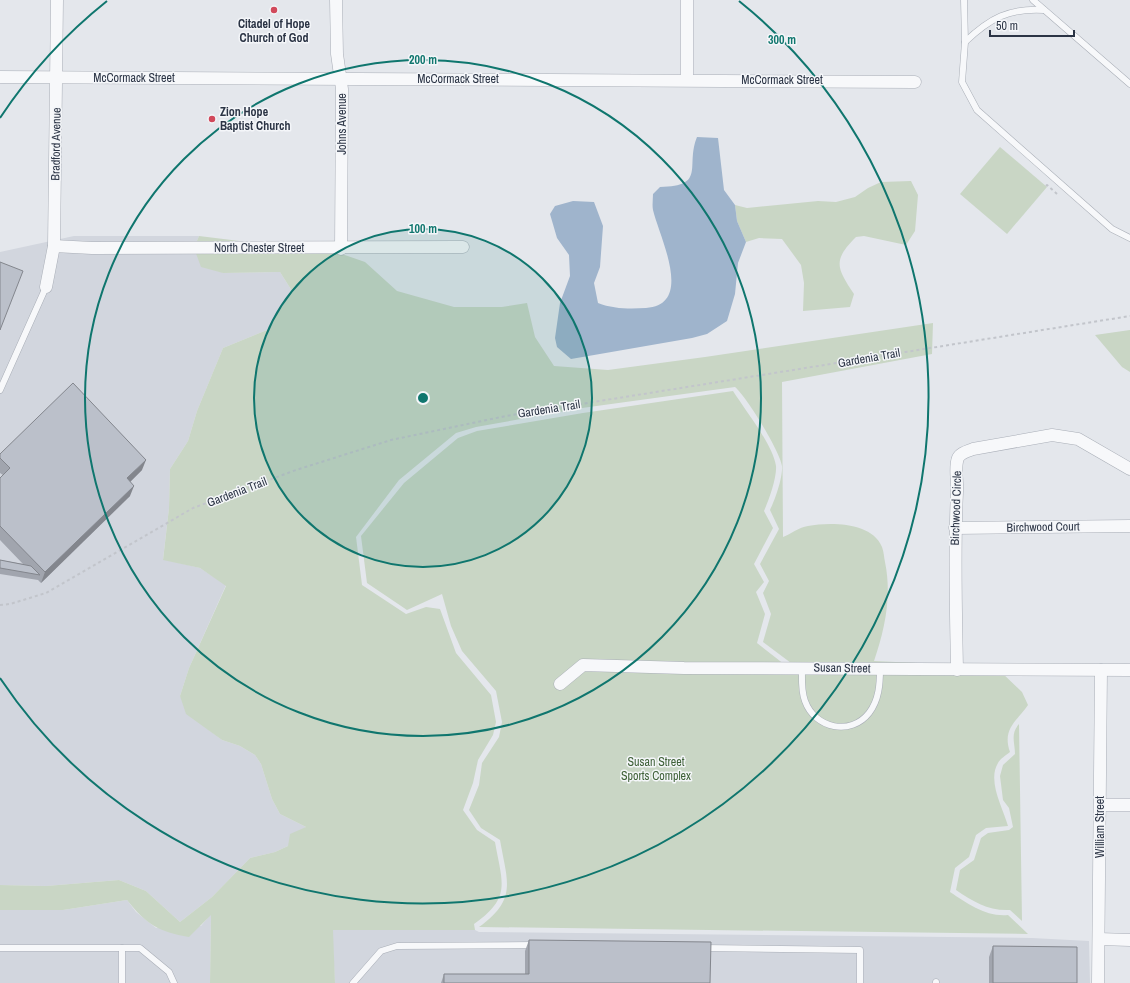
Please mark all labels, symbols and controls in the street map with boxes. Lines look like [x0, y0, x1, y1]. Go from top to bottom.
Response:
marker: Citadel of Hope Church of God [269, 5, 279, 15]
scale bar [990, 12, 1074, 38]
place label: Citadel of Hope Church of God [238, 16, 311, 46]
text: 50 m [996, 18, 1018, 34]
text: 300 m [768, 32, 796, 48]
text: 200 m [409, 52, 437, 68]
street label: McCormack Street [93, 70, 175, 86]
street label: McCormack Street [417, 71, 499, 87]
street label: McCormack Street [741, 72, 823, 88]
street label: Johns Avenue [334, 93, 350, 155]
place label: Zion Hope Baptist Church [220, 104, 291, 134]
street label: Bradford Avenue [47, 107, 65, 181]
marker: Zion Hope Baptist Church [207, 114, 217, 124]
text: 100 m [409, 221, 437, 237]
street label: North Chester Street [214, 240, 304, 256]
street label: Gardenia Trail [837, 345, 901, 371]
centre of rings [416, 391, 430, 405]
street label: Gardenia Trail [517, 396, 581, 422]
street label: Birchwood Circle [947, 470, 965, 546]
street label: Gardenia Trail [205, 473, 269, 511]
street label: Birchwood Court [1006, 518, 1080, 536]
street label: Susan Street [813, 660, 871, 676]
park label: Susan Street Sports Complex [621, 754, 691, 784]
street label: William Street [1092, 796, 1108, 858]

